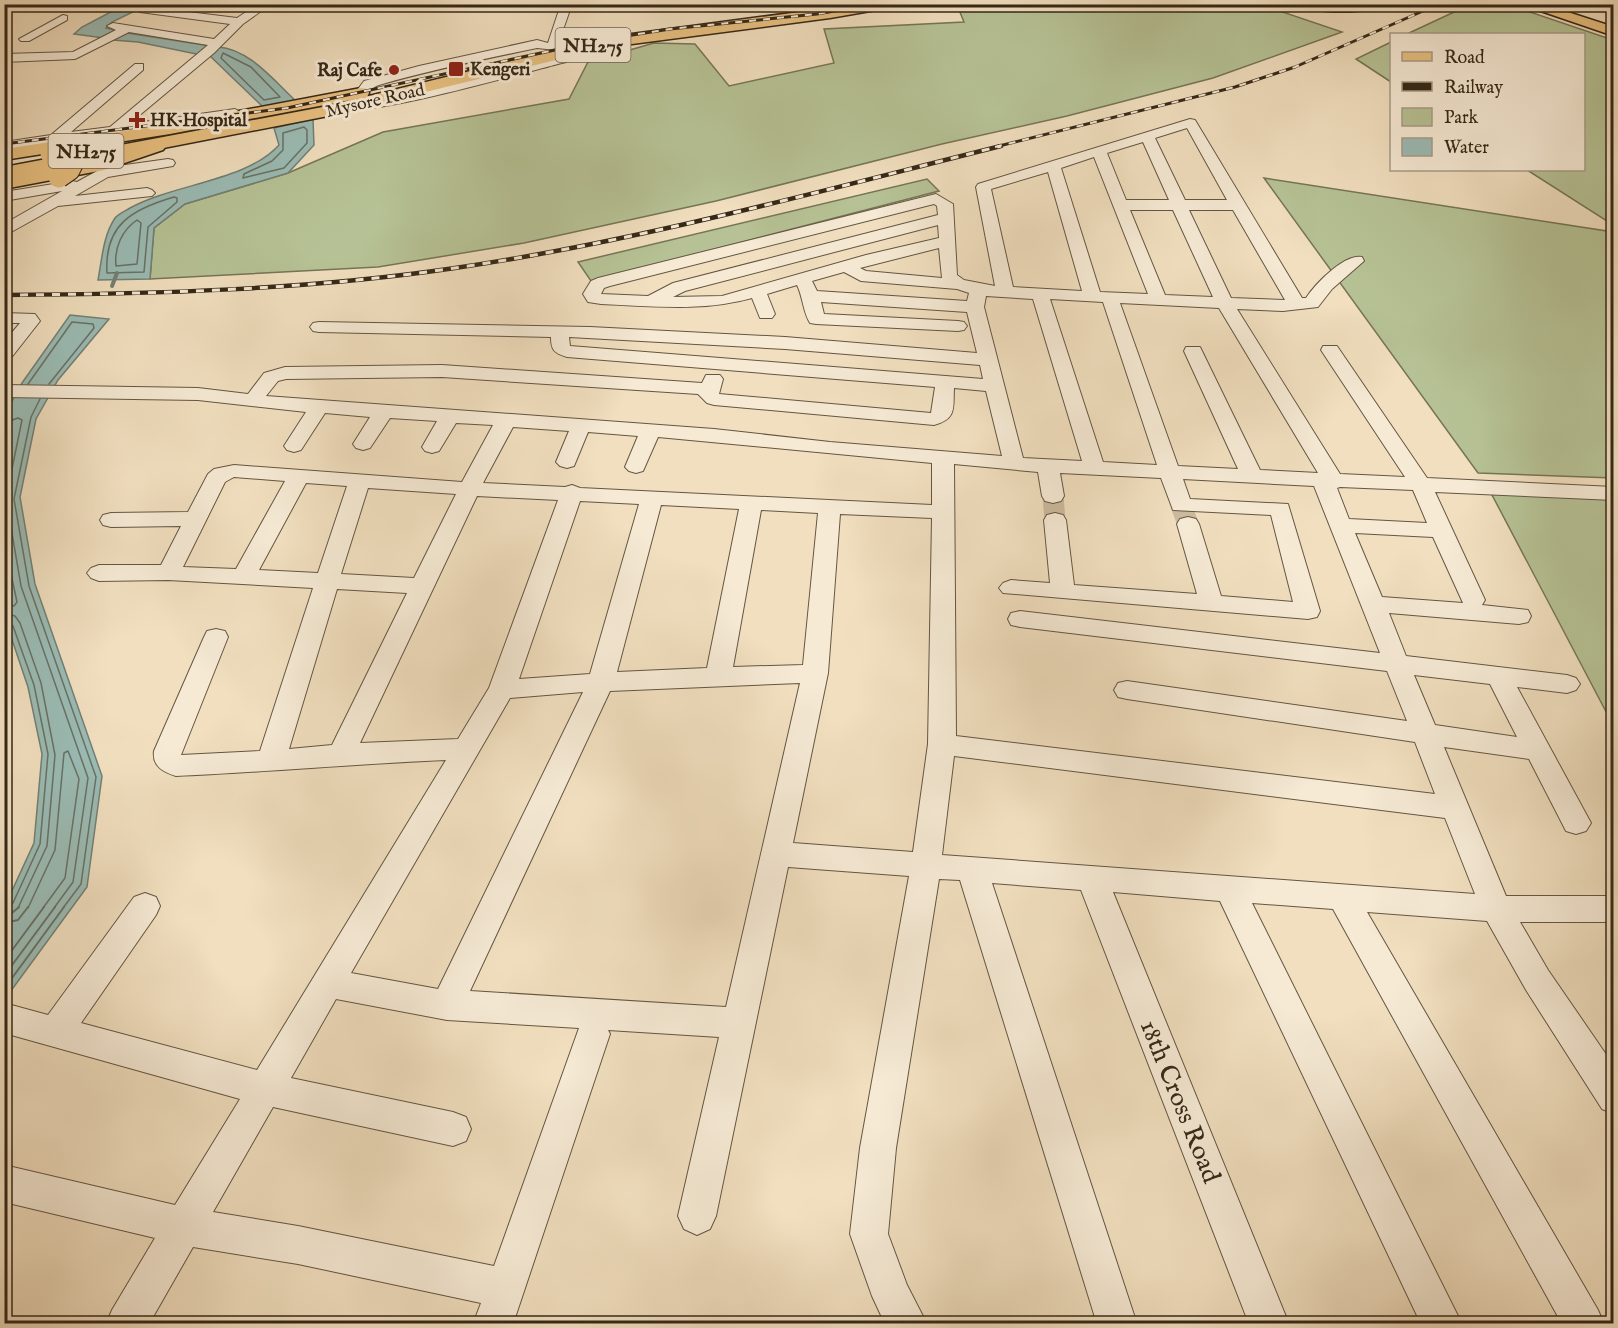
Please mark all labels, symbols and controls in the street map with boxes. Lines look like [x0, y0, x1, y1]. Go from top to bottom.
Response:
road number: NH275 [556, 28, 630, 62]
legend [1390, 33, 1585, 171]
text: Road [1444, 47, 1485, 70]
place label: Kengeri [470, 59, 531, 82]
place label: Raj Cafe [317, 60, 383, 83]
marker: Kengeri [447, 60, 465, 78]
marker: Raj Cafe [387, 63, 401, 77]
text: Railway [1444, 77, 1503, 100]
street label: Mysore Road [324, 79, 427, 124]
text: Park [1444, 107, 1479, 130]
place label: HK Hospital [150, 110, 248, 133]
marker: HK Hospital [128, 111, 146, 129]
road number: NH275 [48, 134, 124, 168]
text: Water [1444, 137, 1489, 160]
street label: 18th Cross Road [1132, 1015, 1227, 1188]

